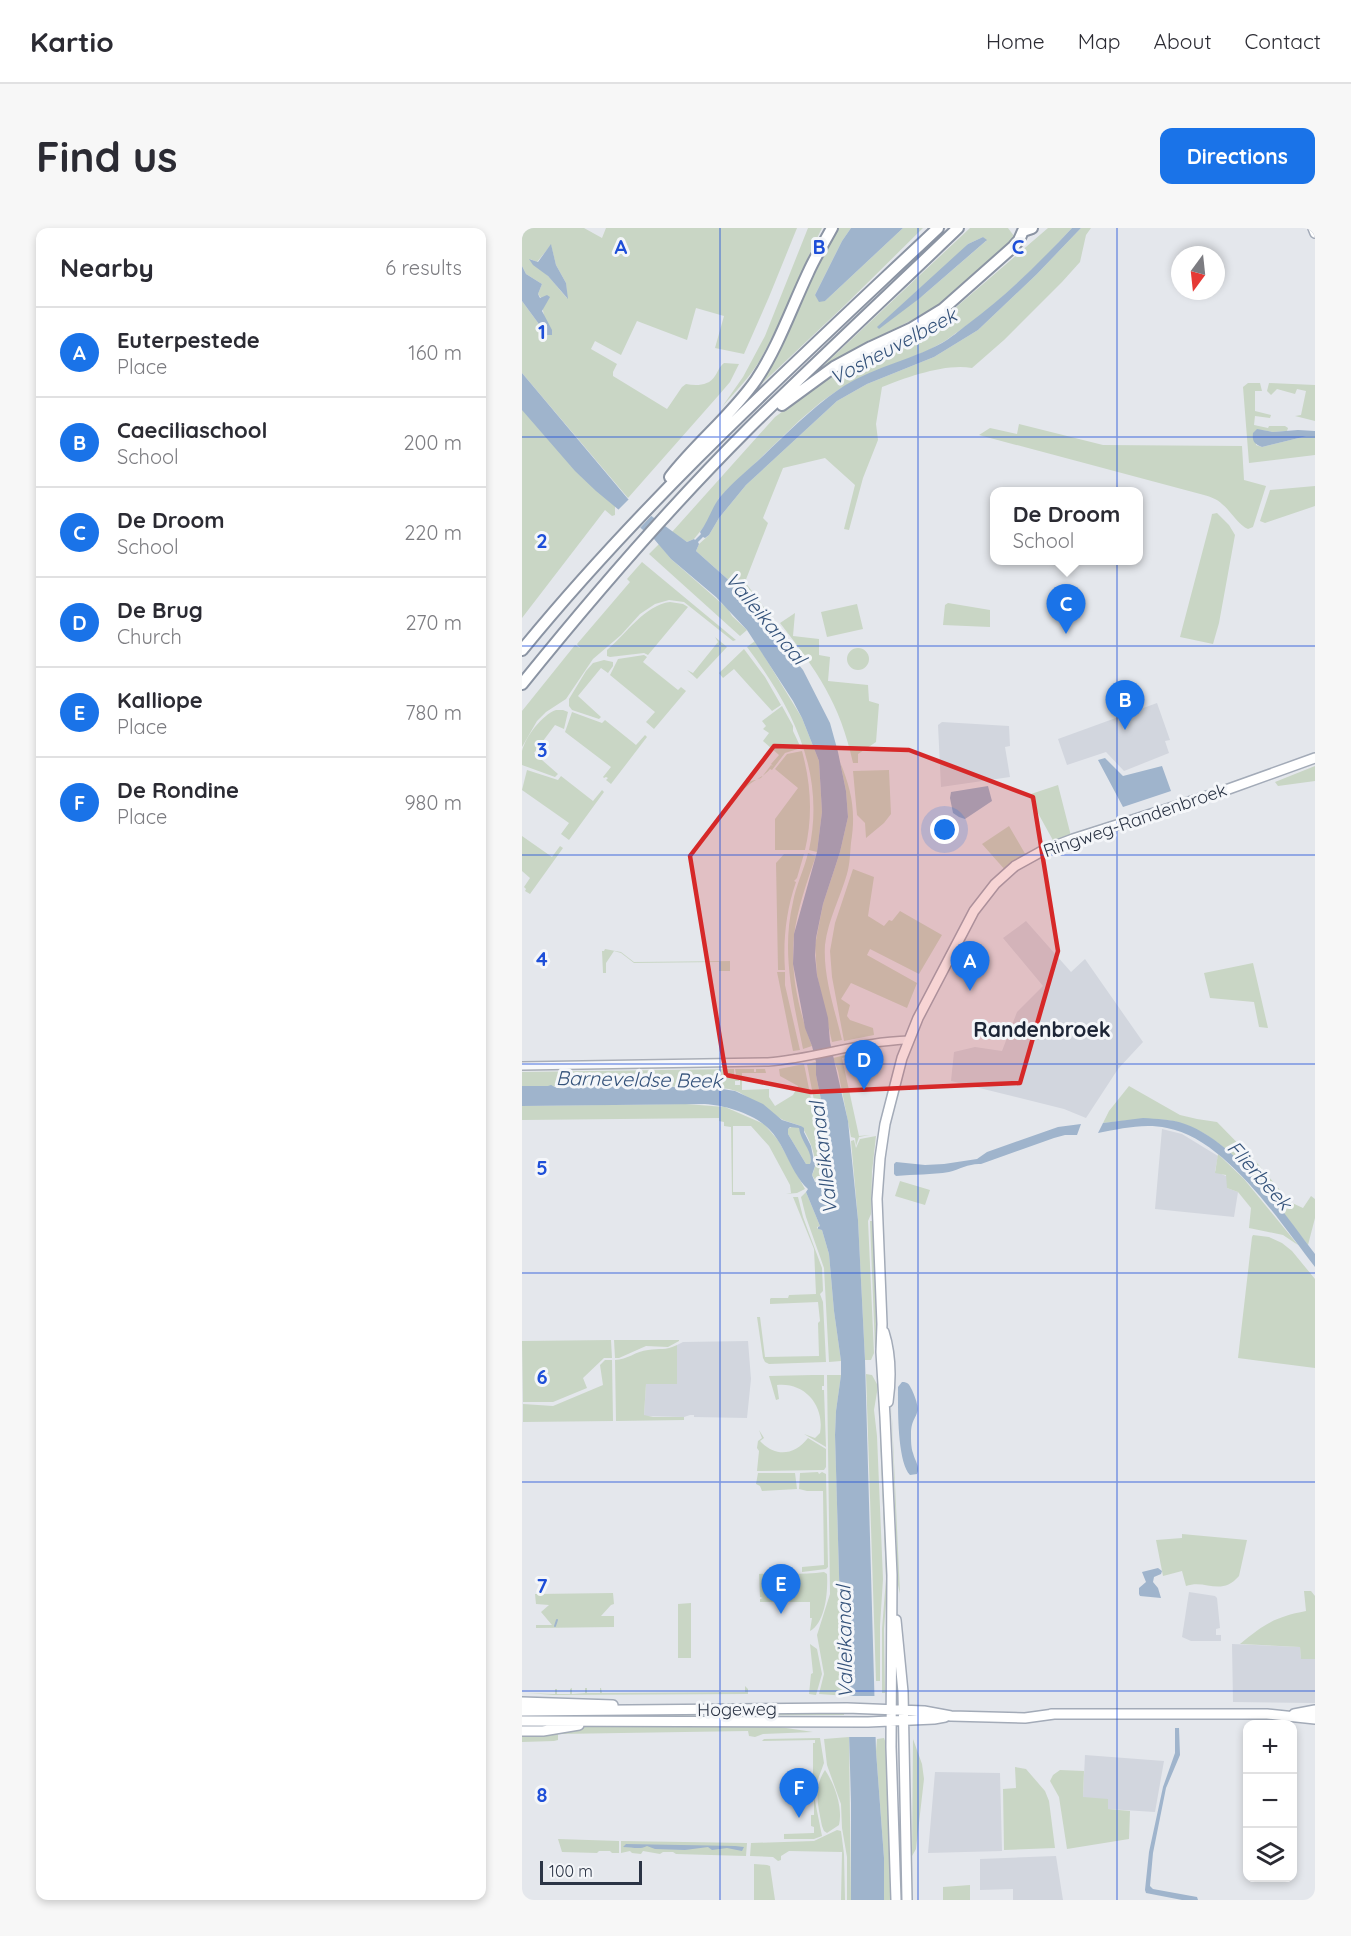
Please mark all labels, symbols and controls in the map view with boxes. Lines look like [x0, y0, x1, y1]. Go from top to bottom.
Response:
text: Kartio [30, 24, 114, 59]
text: Home [986, 28, 1045, 54]
text: Map [1078, 28, 1121, 54]
text: About [1154, 28, 1212, 54]
text: Contact [1245, 28, 1321, 54]
button: Directions [1160, 128, 1315, 184]
text: Find us [36, 130, 178, 183]
text: A [615, 234, 628, 259]
text: B [812, 234, 826, 259]
text: C [1012, 234, 1025, 259]
north arrow [1171, 246, 1225, 300]
text: Nearby [60, 251, 154, 284]
text: 6 results [385, 255, 462, 280]
water label: Vosheuvelbeek [825, 301, 963, 390]
text: 1 [538, 319, 546, 344]
text: Euterpestede [117, 326, 260, 354]
text: A [73, 340, 86, 365]
text: 160 m [408, 340, 462, 365]
text: Place [117, 354, 167, 379]
text: Caeciliaschool [117, 416, 268, 444]
text: B [73, 430, 86, 455]
text: 200 m [403, 430, 462, 455]
text: School [117, 444, 179, 469]
popup [990, 487, 1143, 565]
text: De Droom [1013, 500, 1120, 528]
text: De Droom [117, 506, 225, 534]
text: C [73, 520, 86, 545]
text: 220 m [404, 520, 462, 545]
text: 2 [536, 528, 548, 553]
text: School [1013, 528, 1074, 553]
text: School [117, 534, 179, 559]
water label: Valleikanaal [720, 567, 813, 671]
pin: C [1046, 584, 1086, 634]
text: De Brug [117, 596, 203, 624]
text: D [72, 610, 87, 635]
text: 270 m [405, 610, 462, 635]
text: Church [117, 624, 182, 649]
pin: B [1106, 680, 1144, 730]
text: Kalliope [117, 686, 203, 714]
text: E [74, 700, 85, 725]
text: 780 m [405, 700, 462, 725]
text: Place [117, 714, 167, 739]
text: 3 [537, 737, 547, 762]
text: De Rondine [117, 776, 239, 804]
street label: Ringweg-Randenbroek [1040, 778, 1230, 862]
text: F [74, 790, 85, 815]
text: 980 m [404, 790, 462, 815]
text: Place [117, 804, 167, 829]
your location [930, 815, 959, 844]
pin: A [950, 942, 990, 991]
text: 4 [536, 946, 548, 971]
district label: Randenbroek [973, 1016, 1111, 1042]
pin: D [844, 1040, 884, 1090]
water label: Barneveldse Beek [556, 1065, 725, 1093]
water label: Valleikanaal [803, 1098, 842, 1216]
water label: Flierbeek [1222, 1135, 1299, 1217]
text: 5 [536, 1155, 548, 1180]
text: 6 [536, 1364, 548, 1389]
pin: E [762, 1564, 800, 1614]
text: 7 [537, 1573, 548, 1598]
water label: Valleikanaal [830, 1583, 857, 1699]
street label: Hogeweg [697, 1697, 777, 1721]
map controls [1243, 1720, 1297, 1882]
button: + [1243, 1720, 1297, 1774]
pin: F [780, 1768, 818, 1818]
button: − [1243, 1774, 1297, 1828]
text: 8 [537, 1782, 548, 1807]
button: layers [1243, 1828, 1297, 1882]
scale bar [540, 1858, 642, 1886]
text: 100 m [549, 1861, 593, 1881]

